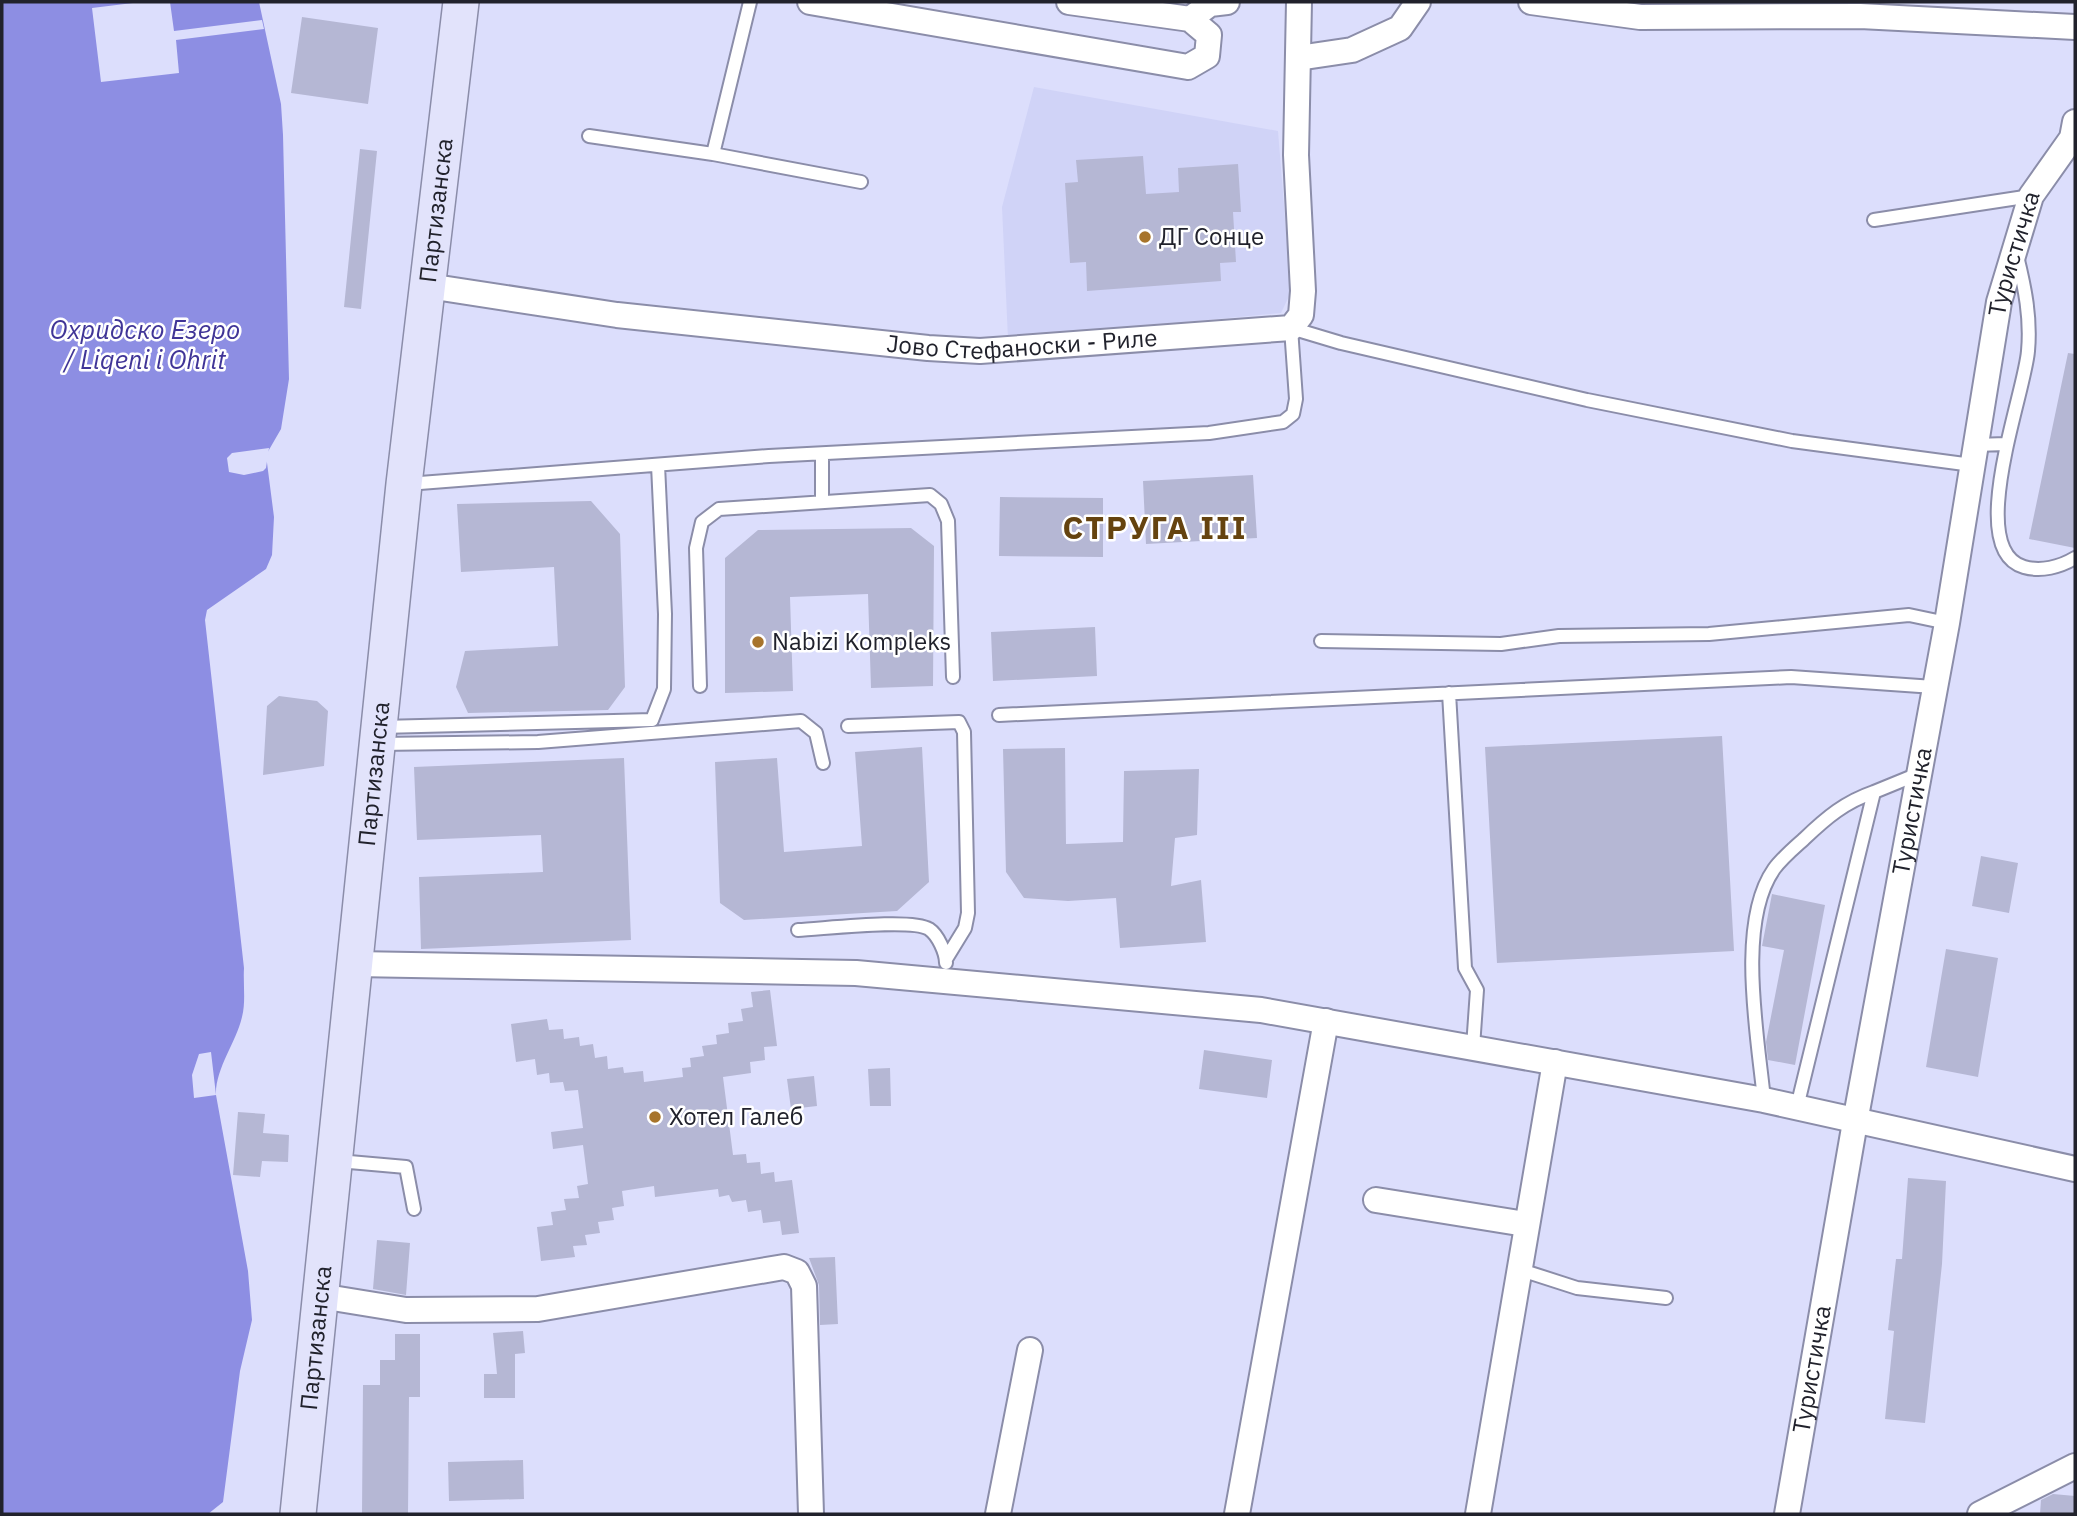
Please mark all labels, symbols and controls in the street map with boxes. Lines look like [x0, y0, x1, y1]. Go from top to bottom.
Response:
street label: Партизанска [411, 136, 460, 284]
street label: Туристичка [1980, 187, 2047, 318]
place label: ДГ Сонце [1159, 220, 1264, 252]
marker: ДГ Сонце [1137, 229, 1153, 245]
water label: Охридско Езеро / Liqeni i Ohrit [50, 312, 240, 376]
street label: Јово Стефаноски - Риле [885, 321, 1158, 366]
district label: СТРУГА III [1062, 506, 1248, 548]
place label: Nabizi Kompleks [772, 625, 951, 657]
marker: Nabizi Kompleks [750, 634, 766, 650]
street label: Партизанска [350, 700, 397, 848]
street label: Туристичка [1884, 744, 1939, 877]
place label: Хотел Галеб [669, 1100, 803, 1132]
marker: Хотел Галеб [647, 1109, 663, 1125]
street label: Партизанска [292, 1264, 338, 1412]
street label: Туристичка [1784, 1302, 1838, 1435]

